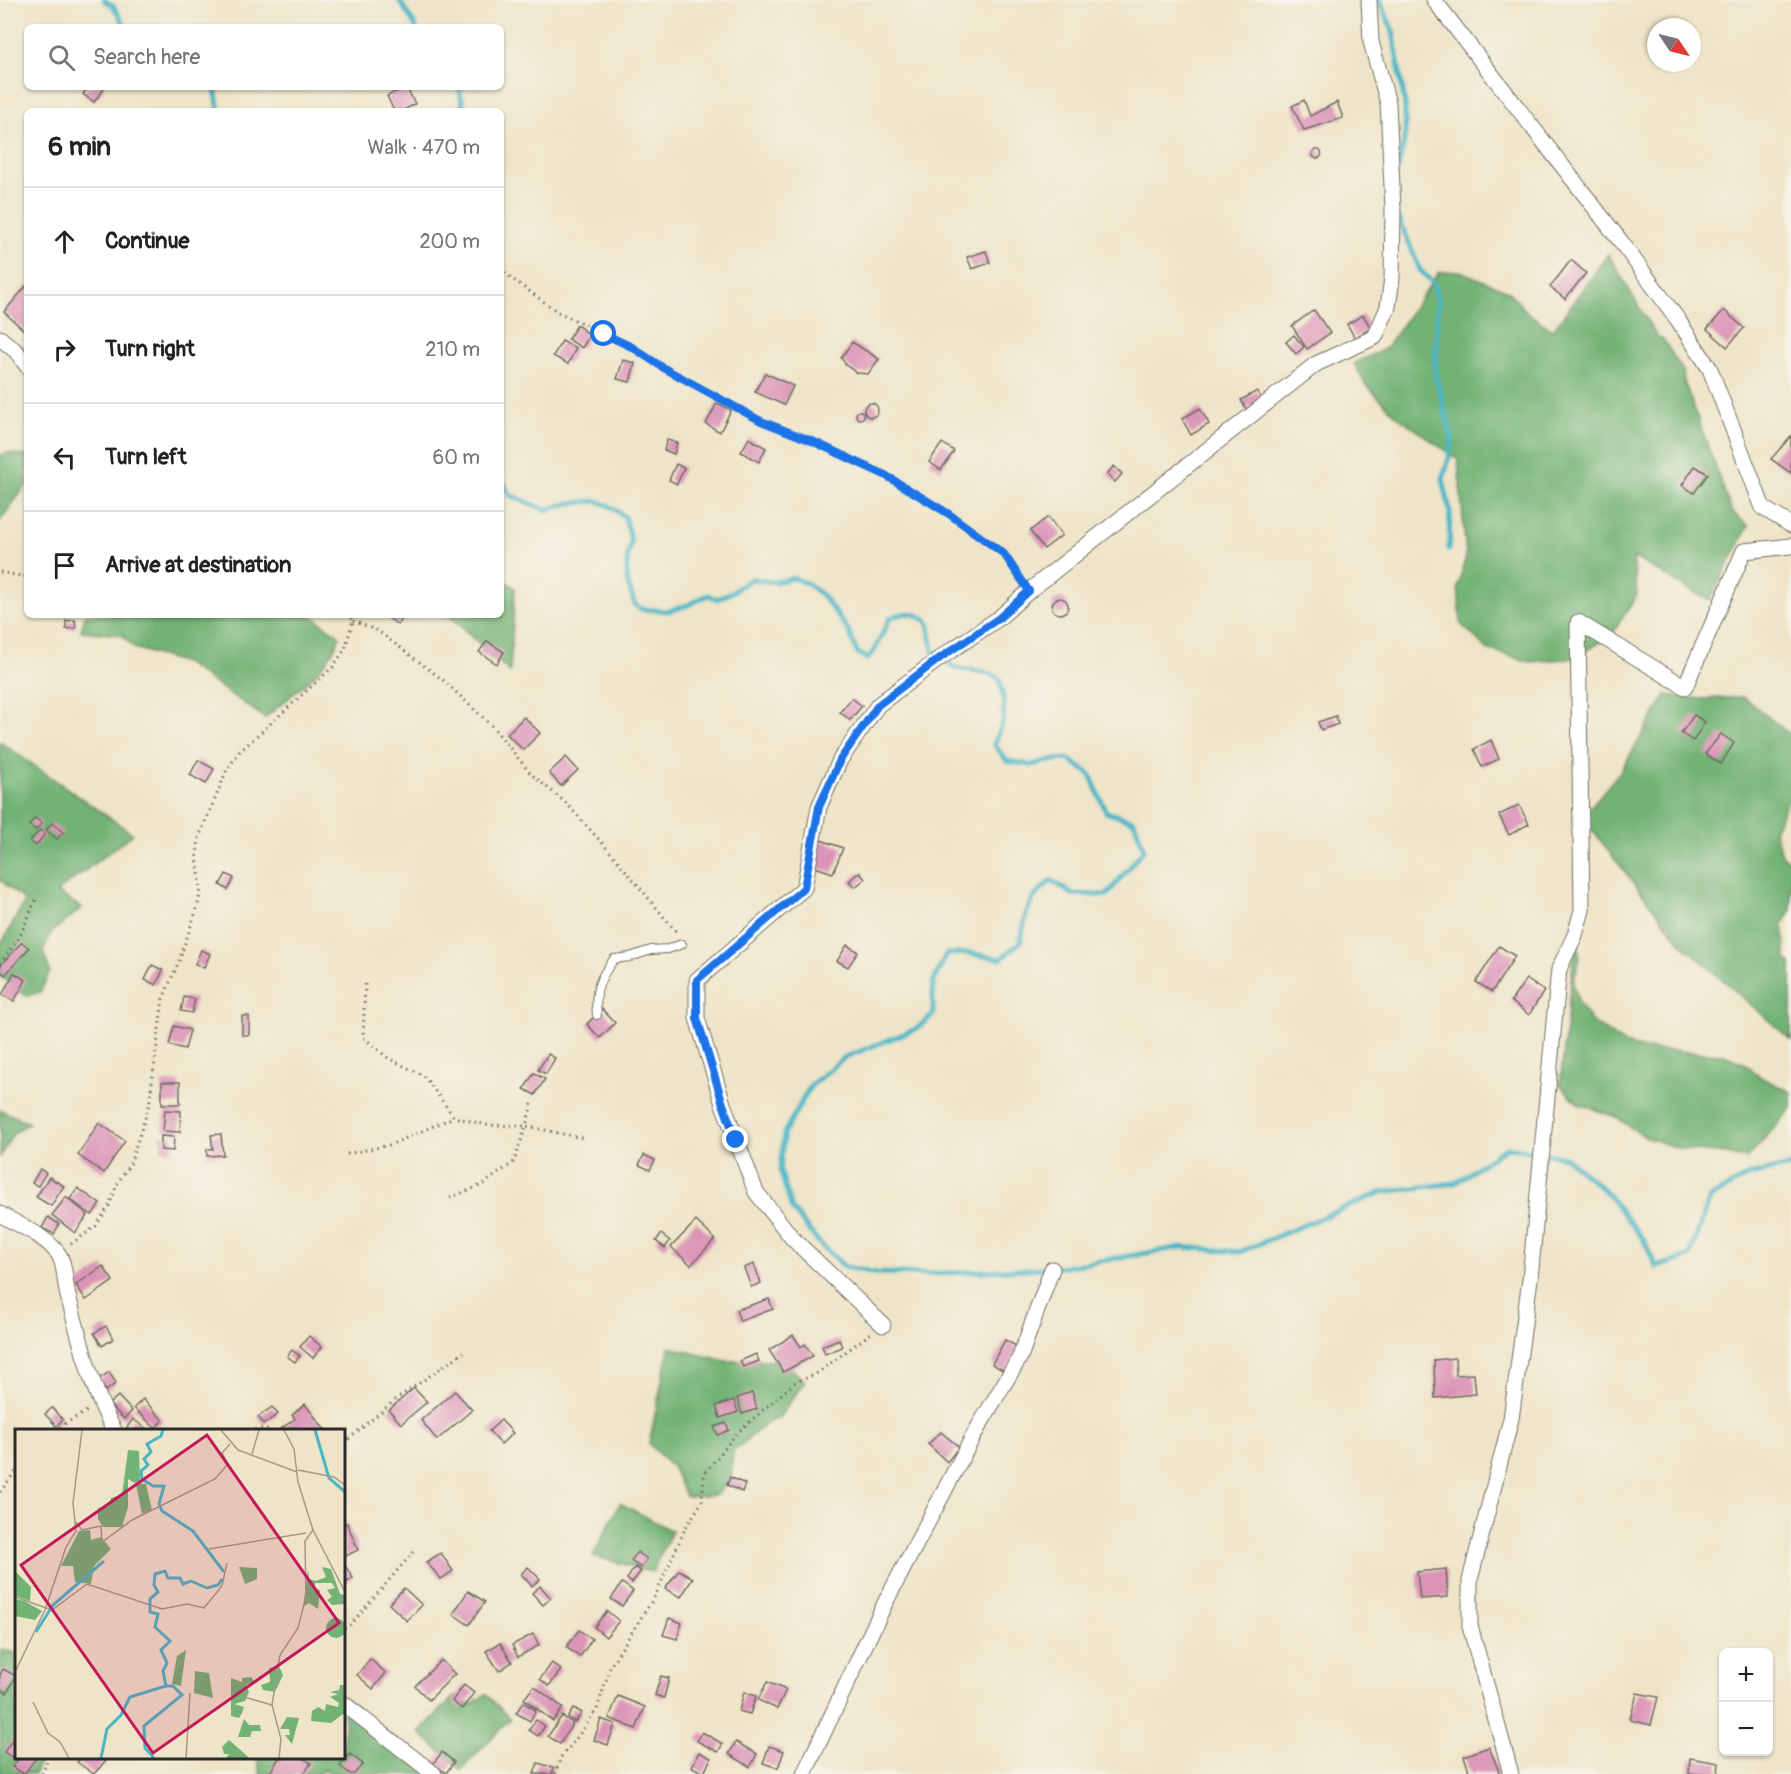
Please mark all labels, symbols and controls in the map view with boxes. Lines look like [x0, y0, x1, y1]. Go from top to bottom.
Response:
north arrow [1647, 18, 1701, 72]
search box [24, 24, 504, 90]
icon: search [45, 41, 78, 74]
text: Search here [93, 43, 200, 71]
text: 6 min [48, 131, 111, 163]
text: Walk · 470 m [367, 135, 480, 160]
icon: ahead [48, 225, 81, 258]
text: Continue [105, 227, 189, 255]
text: 200 m [419, 229, 480, 254]
route start [590, 320, 616, 346]
icon: right [48, 333, 81, 366]
text: Turn right [105, 335, 195, 363]
text: 210 m [425, 337, 480, 362]
icon: left [48, 441, 81, 474]
text: Turn left [105, 443, 187, 471]
text: 60 m [433, 445, 480, 470]
icon: arrive [48, 549, 81, 582]
text: Arrive at destination [105, 551, 291, 579]
route end [722, 1126, 748, 1152]
inset map [15, 1429, 345, 1759]
map controls [1719, 1648, 1773, 1756]
button: + [1719, 1648, 1773, 1702]
button: − [1719, 1702, 1773, 1756]

